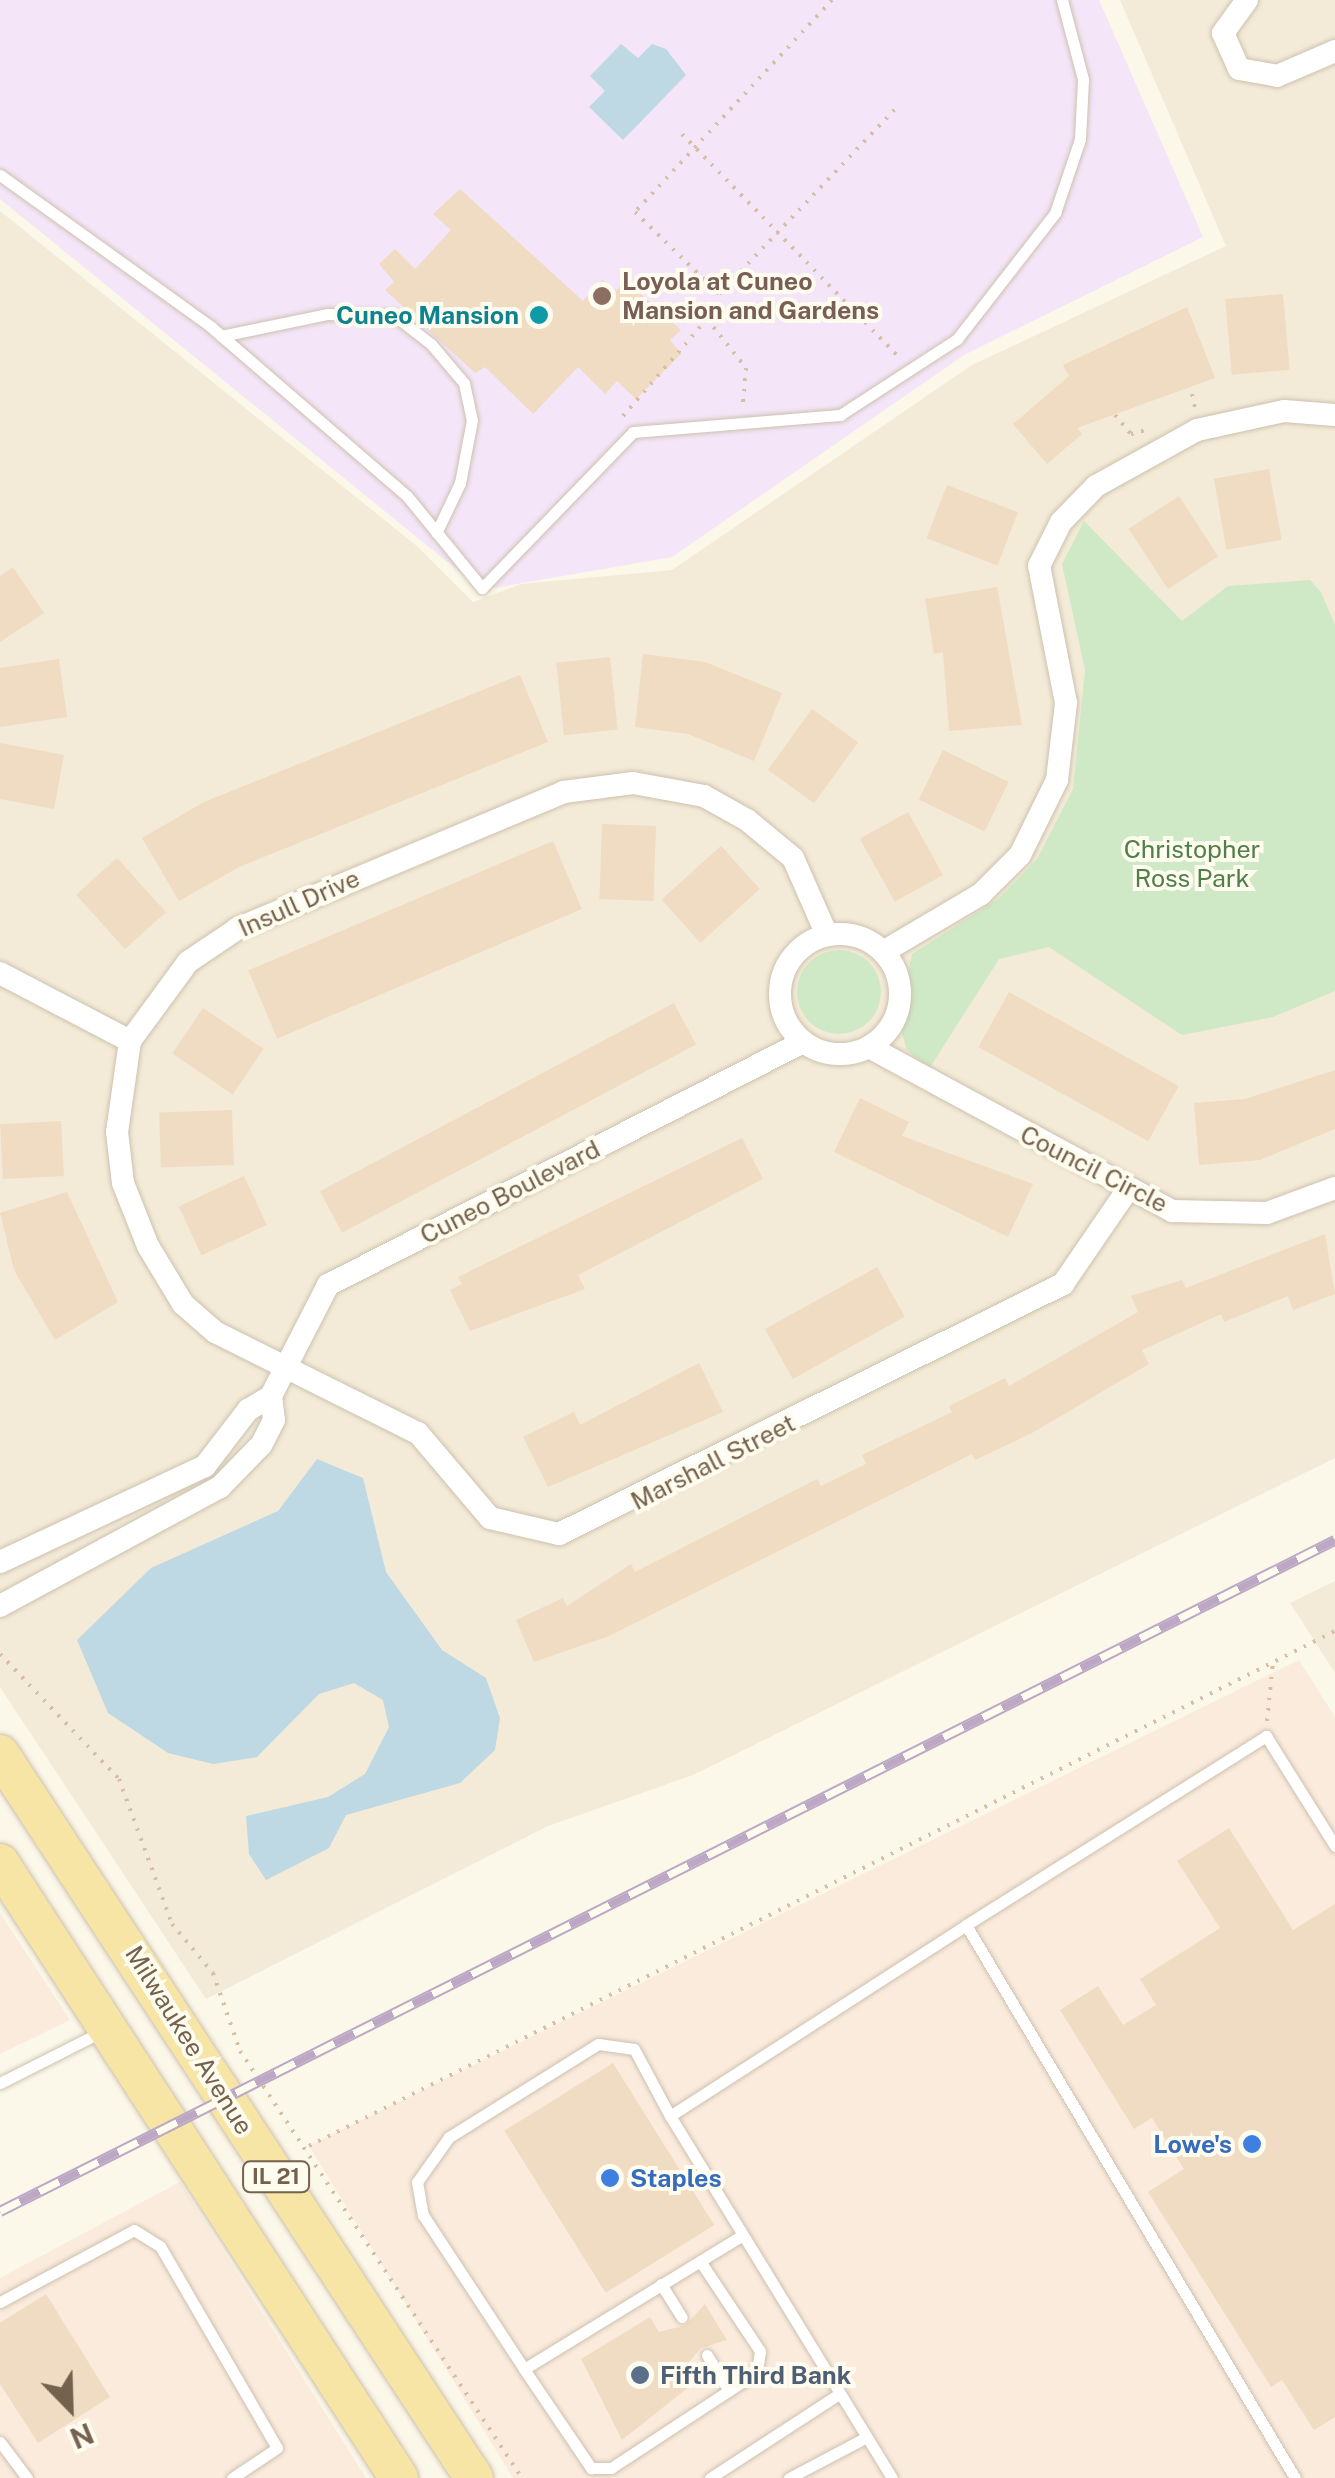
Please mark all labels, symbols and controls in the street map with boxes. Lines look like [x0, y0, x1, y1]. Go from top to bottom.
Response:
place label: Loyola at Cuneo Mansion and Gardens [622, 267, 879, 326]
marker: Loyola at Cuneo Mansion and Gardens [591, 285, 613, 307]
place label: Cuneo Mansion [336, 300, 519, 330]
marker: Cuneo Mansion [528, 304, 550, 326]
park label: Christopher Ross Park [1124, 835, 1260, 894]
street label: Insull Drive [234, 863, 364, 943]
street label: Council Circle [1015, 1119, 1173, 1219]
street label: Cuneo Boulevard [415, 1134, 605, 1250]
street label: Marshall Street [626, 1408, 800, 1516]
street label: Milwaukee Avenue [119, 1940, 259, 2140]
place label: Lowe's [1153, 2129, 1232, 2159]
marker: Lowe's [1241, 2133, 1263, 2155]
road number: IL 21 [241, 2160, 311, 2194]
place label: Staples [630, 2163, 722, 2193]
marker: Staples [599, 2167, 621, 2189]
north arrow [20, 2358, 120, 2458]
place label: Fifth Third Bank [660, 2360, 851, 2390]
marker: Fifth Third Bank [629, 2364, 651, 2386]
text: N [65, 2417, 98, 2456]

